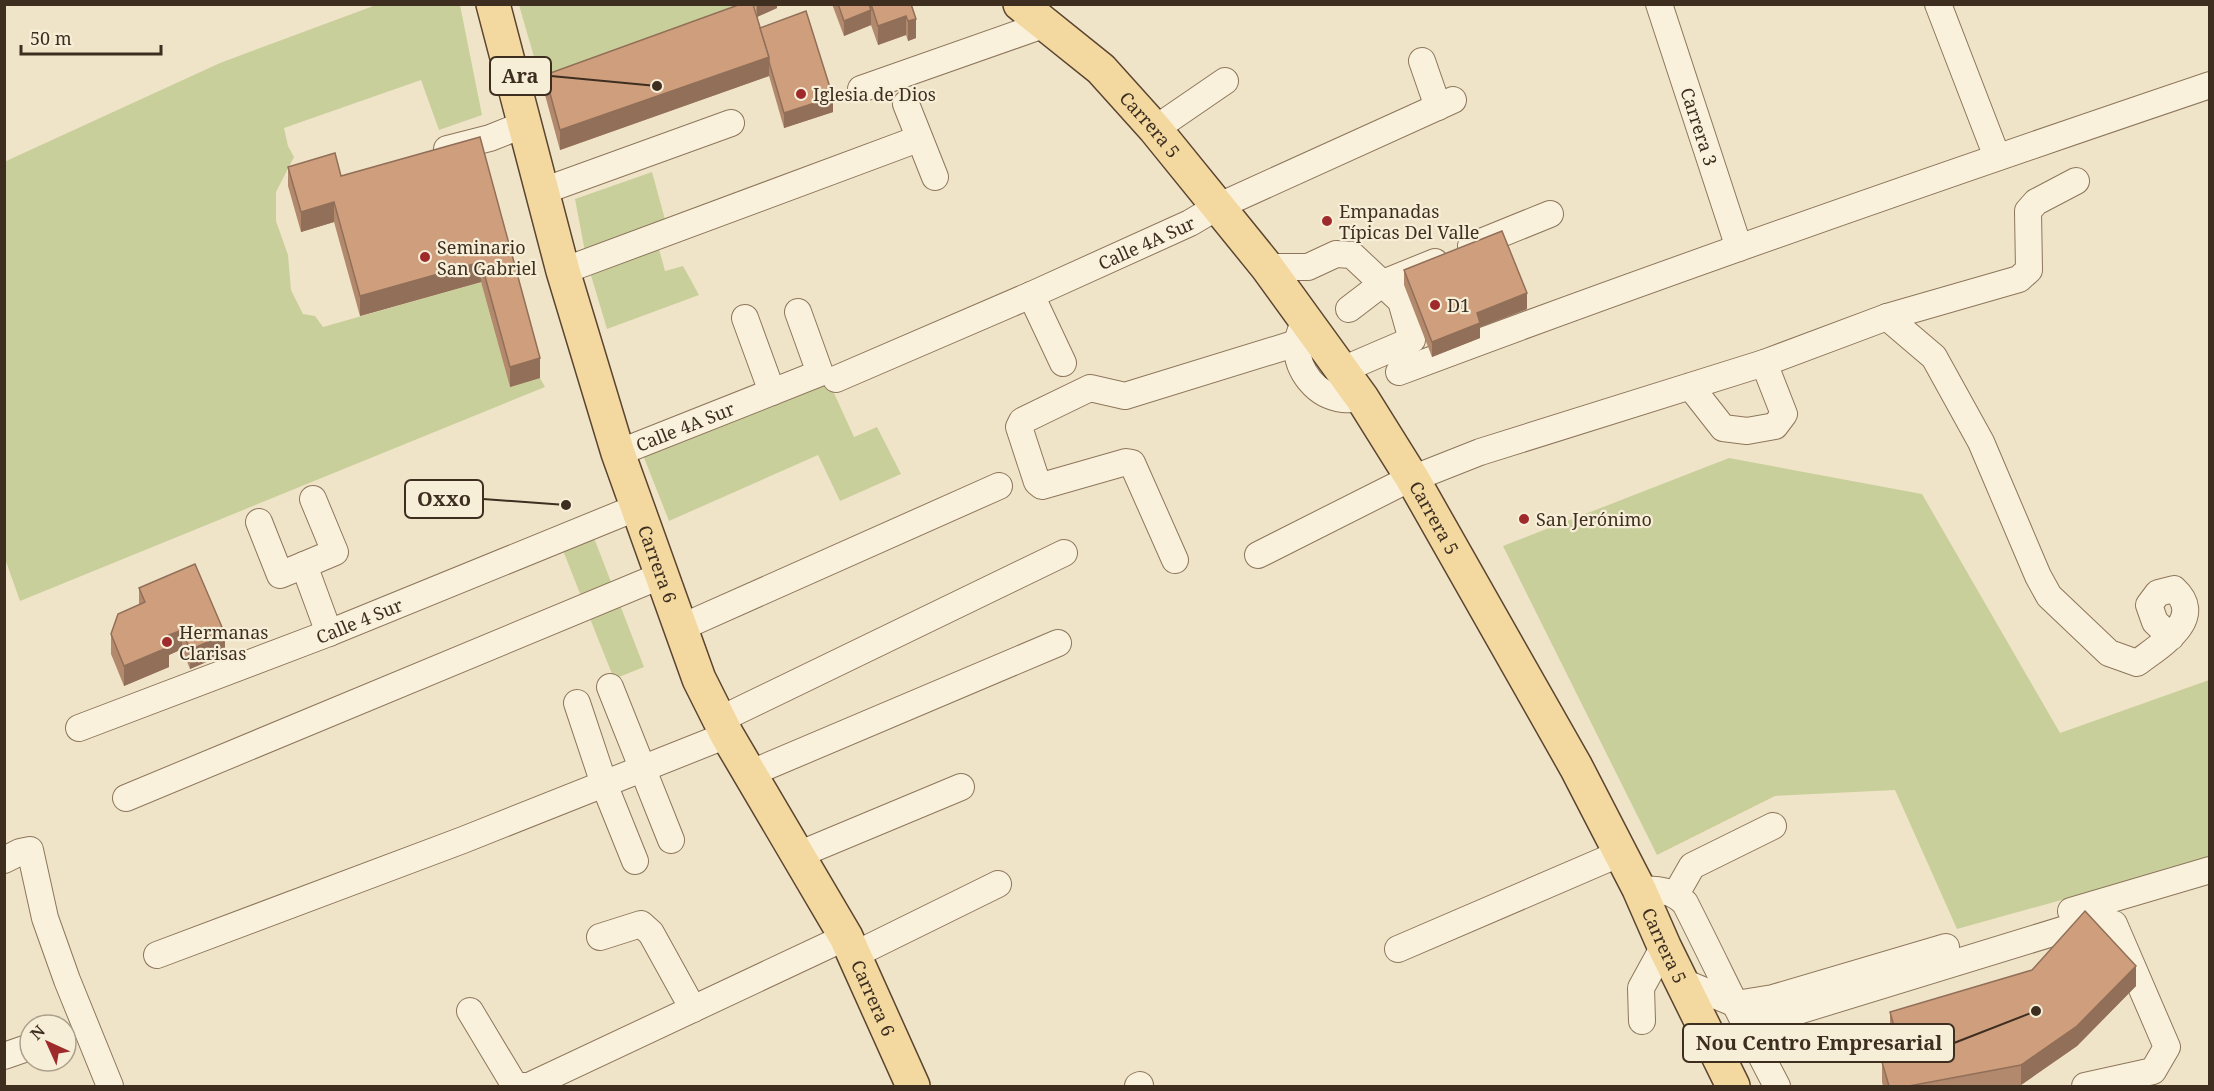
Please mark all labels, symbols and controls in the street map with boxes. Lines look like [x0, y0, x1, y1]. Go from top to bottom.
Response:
scale bar [21, 18, 160, 56]
text: 50 m [30, 26, 72, 50]
callout: Ara [490, 57, 551, 95]
text: Ara [501, 62, 539, 89]
place label: Iglesia de Dios [813, 82, 936, 106]
street label: Carrera 3 [1675, 84, 1723, 169]
street label: Carrera 5 [1115, 86, 1186, 163]
marker: Iglesia de Dios [794, 87, 808, 101]
place label: Empanadas Típicas Del Valle [1339, 199, 1479, 244]
street label: Calle 4A Sur [1094, 210, 1199, 275]
marker: Empanadas Típicas Del Valle [1320, 214, 1334, 228]
place label: Seminario San Gabriel [437, 235, 537, 280]
marker: Seminario San Gabriel [418, 250, 432, 264]
place label: D1 [1447, 293, 1470, 317]
marker: D1 [1428, 298, 1442, 312]
street label: Calle 4A Sur [632, 396, 738, 457]
street label: Carrera 5 [1404, 477, 1465, 559]
callout: Oxxo [405, 480, 483, 518]
text: Oxxo [417, 485, 471, 512]
place label: San Jerónimo [1536, 507, 1652, 531]
marker: San Jerónimo [1517, 512, 1531, 526]
street label: Carrera 6 [633, 522, 683, 606]
street label: Calle 4 Sur [313, 592, 406, 649]
place label: Hermanas Clarisas [179, 620, 268, 665]
marker: Hermanas Clarisas [160, 635, 174, 649]
street label: Carrera 5 [1637, 904, 1692, 987]
street label: Carrera 6 [846, 956, 901, 1040]
north arrow [18, 1013, 78, 1073]
text: N [25, 1020, 50, 1045]
callout: Nou Centro Empresarial [1683, 1024, 1954, 1062]
text: Nou Centro Empresarial [1696, 1029, 1942, 1056]

